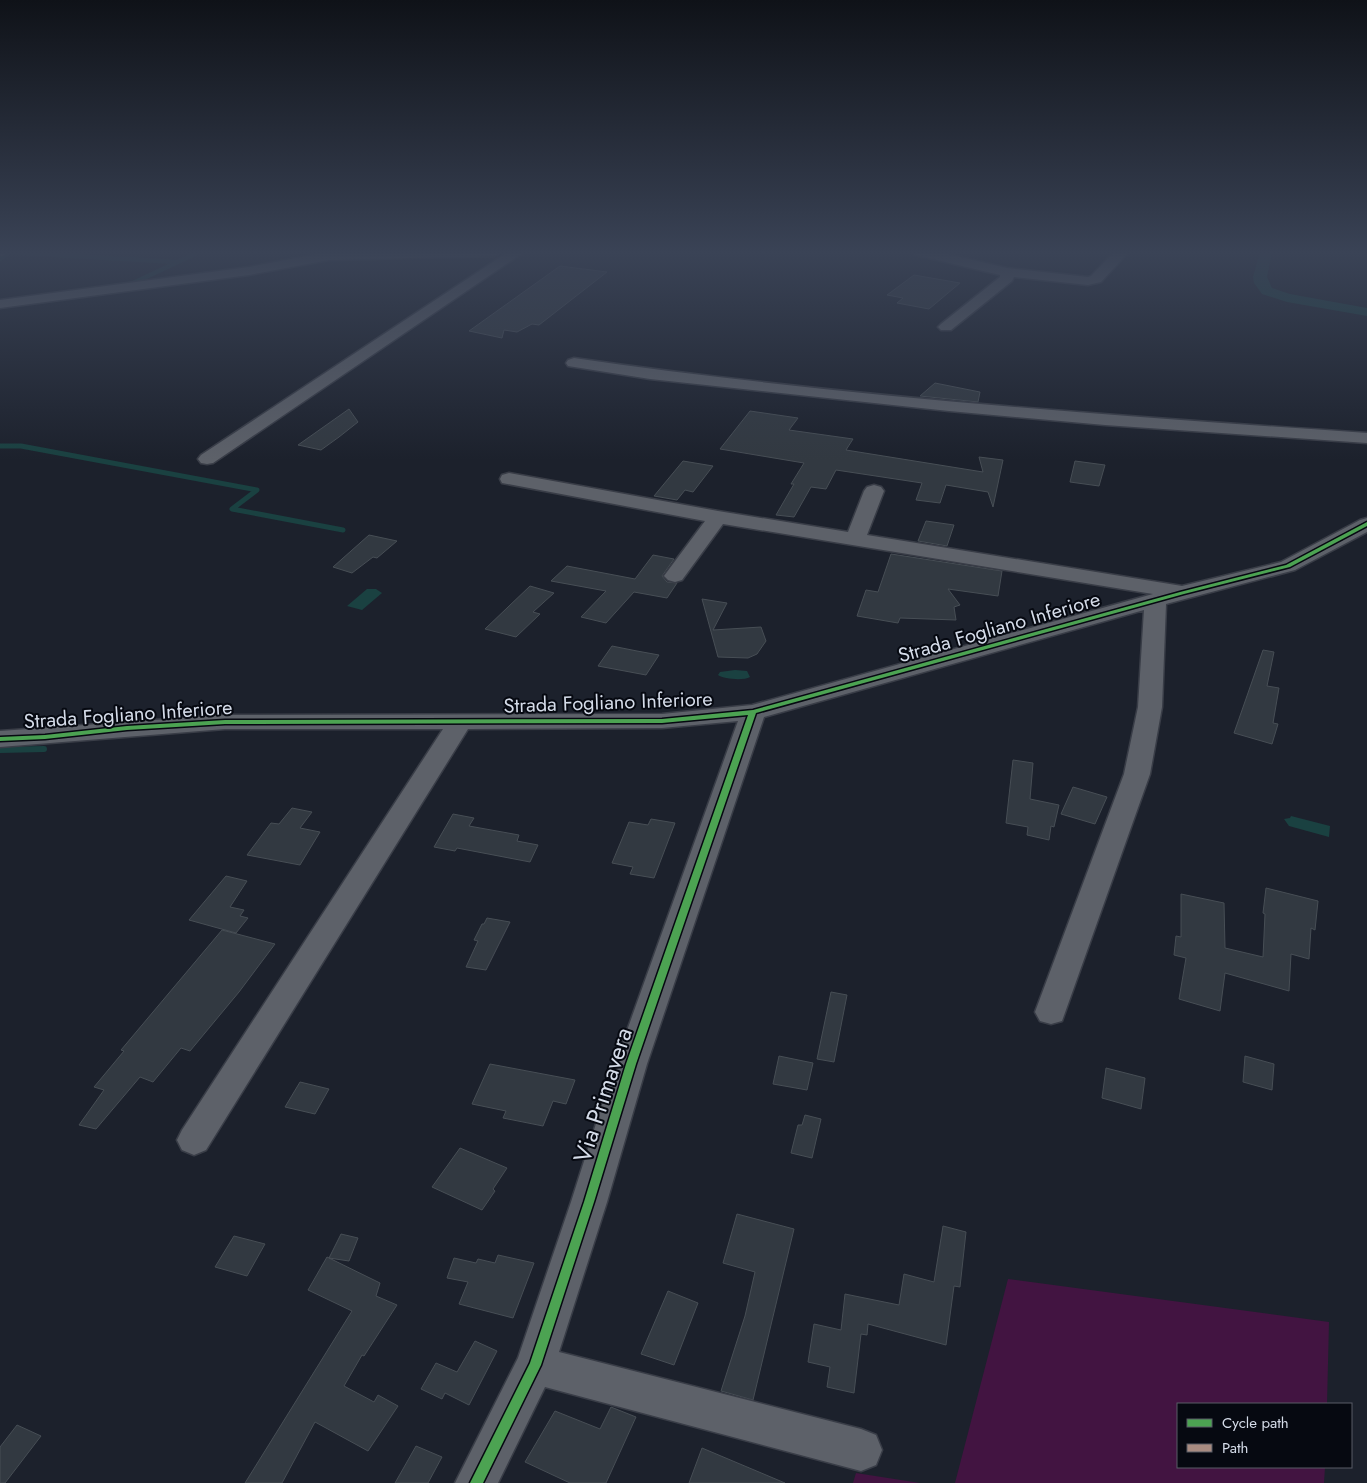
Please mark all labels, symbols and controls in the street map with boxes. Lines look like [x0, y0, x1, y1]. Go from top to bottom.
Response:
street label: Strada Fogliano Inferiore [895, 585, 1104, 670]
street label: Strada Fogliano Inferiore [503, 684, 713, 721]
street label: Strada Fogliano Inferiore [23, 693, 233, 736]
street label: Via Primavera [564, 1023, 641, 1167]
legend [1177, 1403, 1352, 1468]
text: Cycle path [1222, 1412, 1289, 1434]
text: Path [1222, 1437, 1248, 1459]

